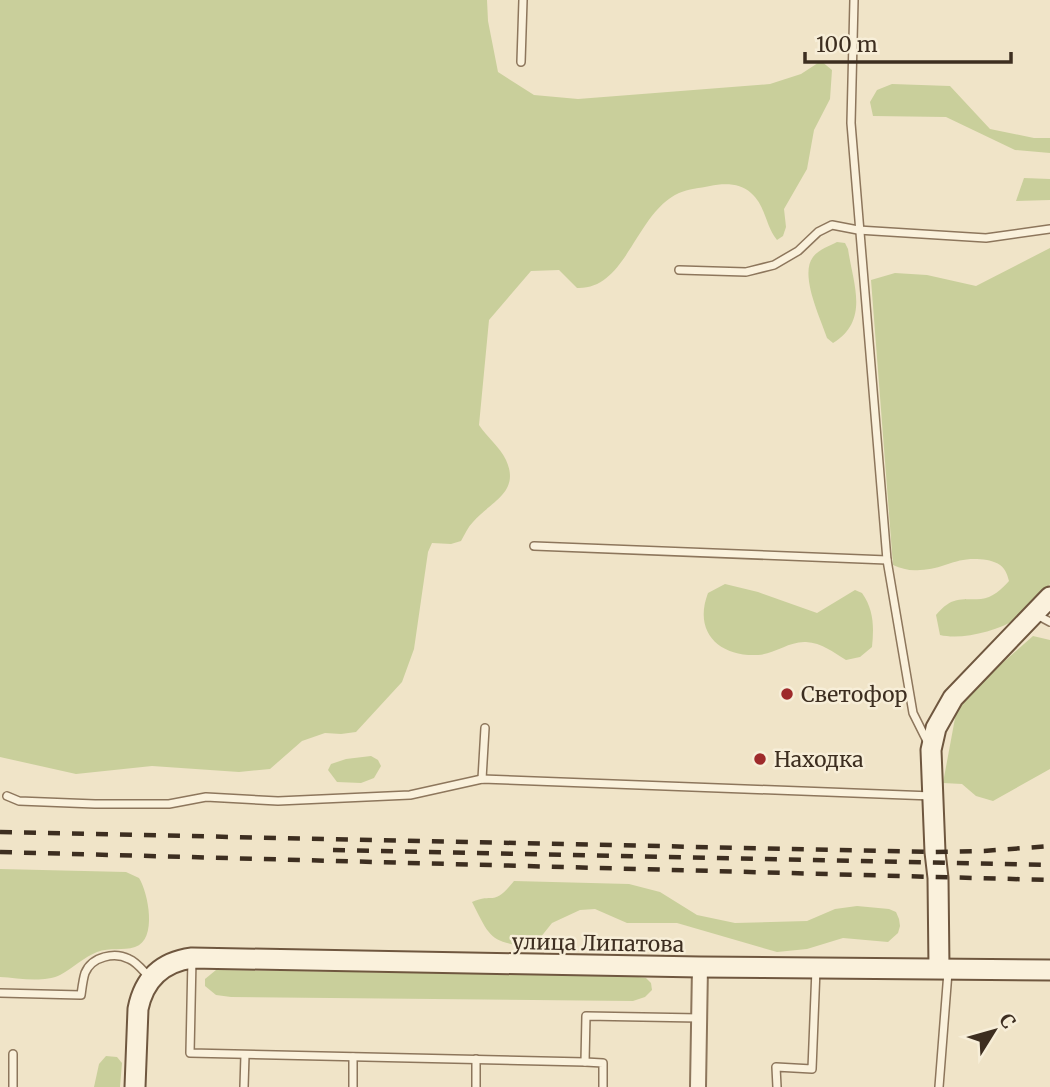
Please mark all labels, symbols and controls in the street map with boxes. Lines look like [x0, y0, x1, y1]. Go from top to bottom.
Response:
scale bar [805, 21, 1012, 65]
text: 100 m [816, 31, 878, 58]
place label: Светофор [801, 681, 908, 708]
marker: Светофор [779, 686, 795, 702]
place label: Находка [774, 746, 864, 773]
marker: Находка [752, 751, 768, 767]
street label: улица Липатова [512, 928, 684, 958]
north arrow [959, 996, 1029, 1066]
text: С [994, 1009, 1021, 1033]

